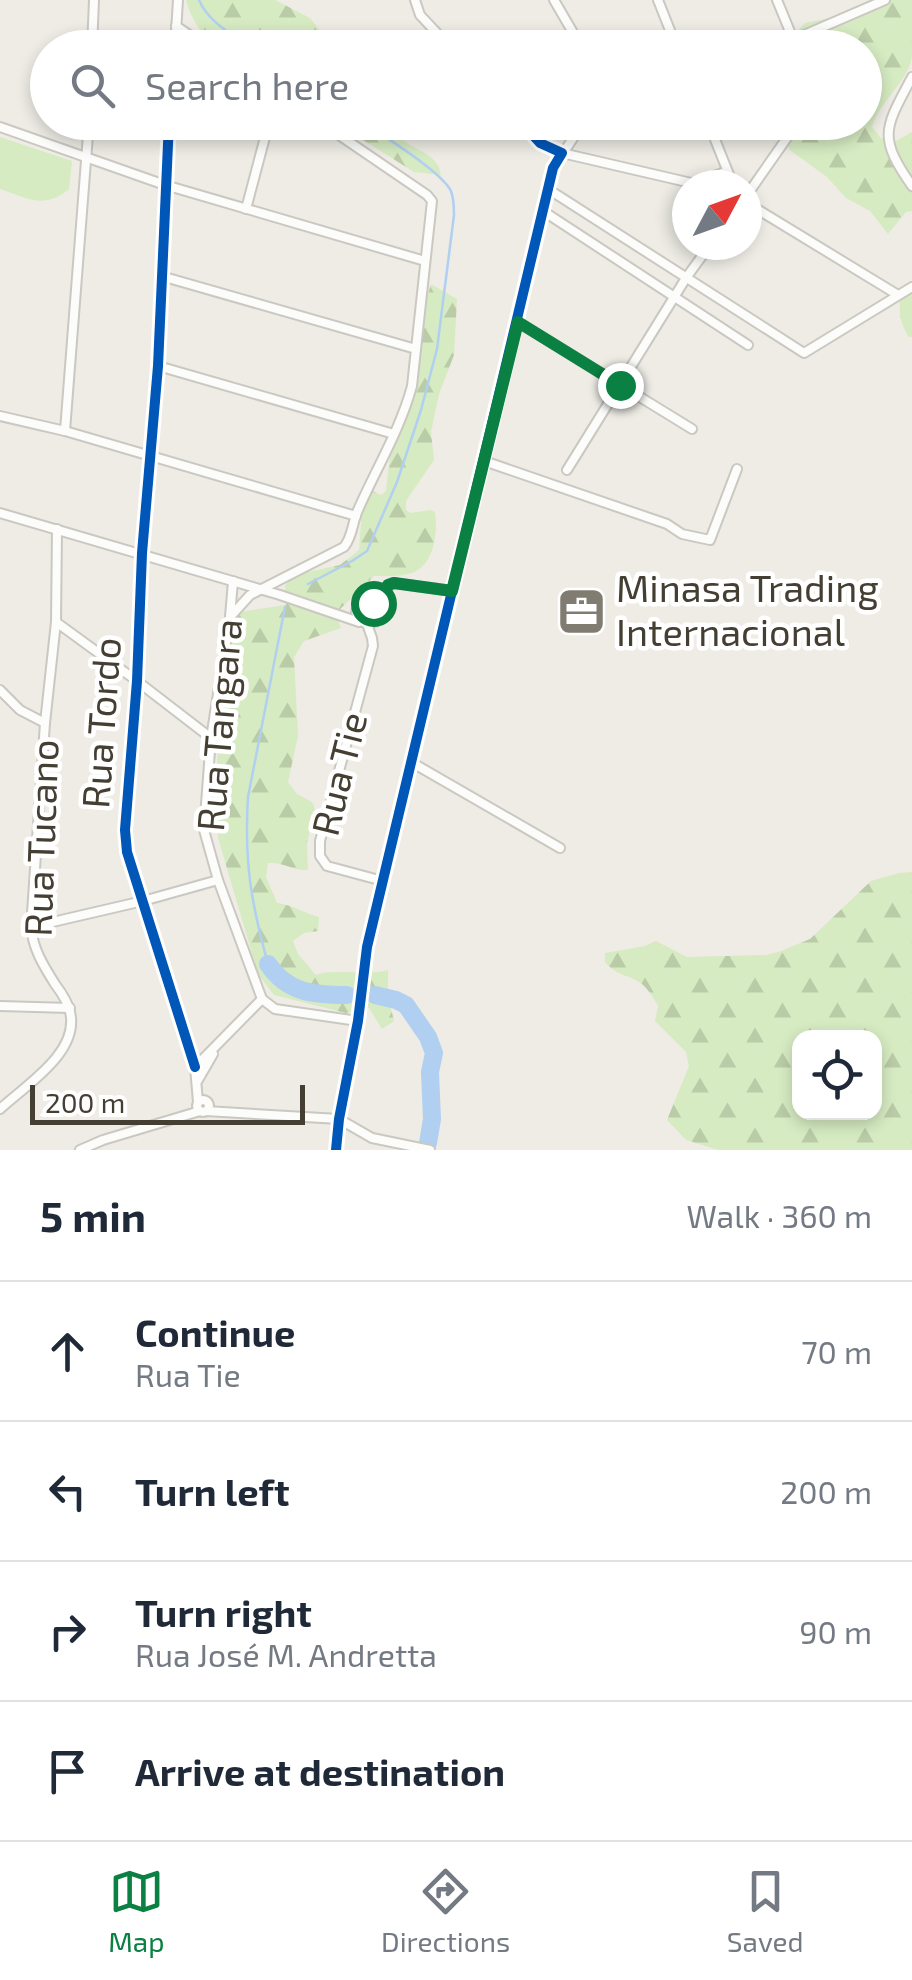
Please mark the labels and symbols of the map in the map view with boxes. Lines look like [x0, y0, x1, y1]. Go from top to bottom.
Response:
north arrow [672, 170, 762, 260]
route end [598, 363, 644, 409]
place label: Minasa Trading Internacional [616, 564, 879, 654]
route start [351, 581, 397, 627]
office icon: Minasa Trading Internacional [555, 585, 607, 637]
street label: Rua Tangara [186, 617, 250, 833]
street label: Rua Tordo [71, 636, 129, 810]
street label: Rua Tie [301, 707, 376, 840]
street label: Rua Tucano [14, 739, 66, 937]
scale bar [30, 1080, 305, 1124]

